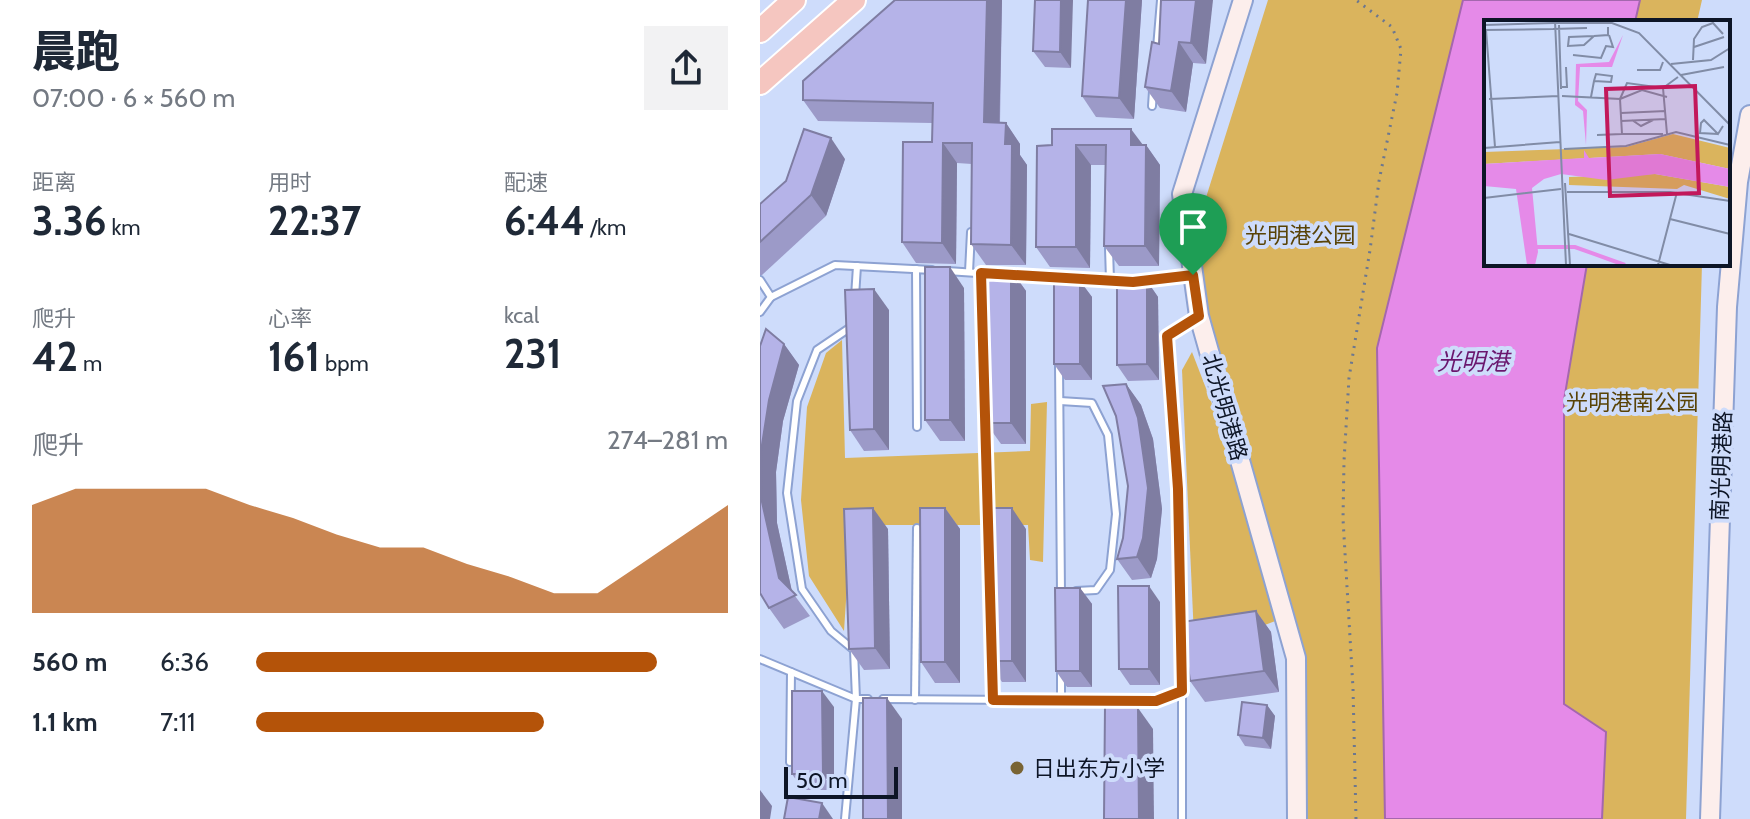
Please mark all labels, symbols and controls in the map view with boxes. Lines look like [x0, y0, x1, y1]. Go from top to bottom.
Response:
inset map [1484, 20, 1730, 266]
text: 晨跑 [32, 25, 120, 78]
button: share [644, 26, 728, 110]
text: 07:00 · 6 × 560 m [32, 82, 235, 114]
text: 距离 [32, 169, 76, 196]
text: 用时 [268, 169, 312, 196]
text: 配速 [504, 169, 548, 196]
pin [1159, 193, 1227, 275]
text: 3.36 [32, 196, 106, 245]
text: 22:37 [268, 196, 361, 245]
text: 6:44 [504, 196, 585, 245]
icon: arrive [1171, 205, 1215, 249]
text: km [106, 214, 141, 241]
text: /km [585, 214, 626, 241]
park label: 光明港公园 [1245, 222, 1355, 249]
text: kcal [504, 302, 539, 329]
text: 爬升 [32, 305, 76, 332]
text: 心率 [268, 305, 312, 332]
text: 231 [504, 329, 561, 378]
text: 42 [32, 332, 78, 381]
text: 161 [268, 332, 320, 381]
water label: 光明港 [1437, 347, 1512, 376]
text: m [78, 350, 102, 377]
text: bpm [320, 350, 369, 377]
street label: 北光明港路 [1196, 351, 1253, 464]
park label: 光明港南公园 [1566, 389, 1698, 416]
street label: 南光明港路 [1706, 411, 1737, 521]
text: 274–281 m [607, 424, 728, 456]
text: 爬升 [32, 429, 84, 461]
text: 560 m [32, 646, 107, 678]
text: 6:36 [160, 646, 209, 678]
text: 1.1 km [32, 706, 98, 738]
text: 7:11 [160, 706, 195, 738]
place label: 日出东方小学 [1033, 755, 1165, 782]
marker: 日出东方小学 [1008, 759, 1026, 777]
scale bar [784, 763, 898, 799]
text: 50 m [796, 767, 848, 794]

